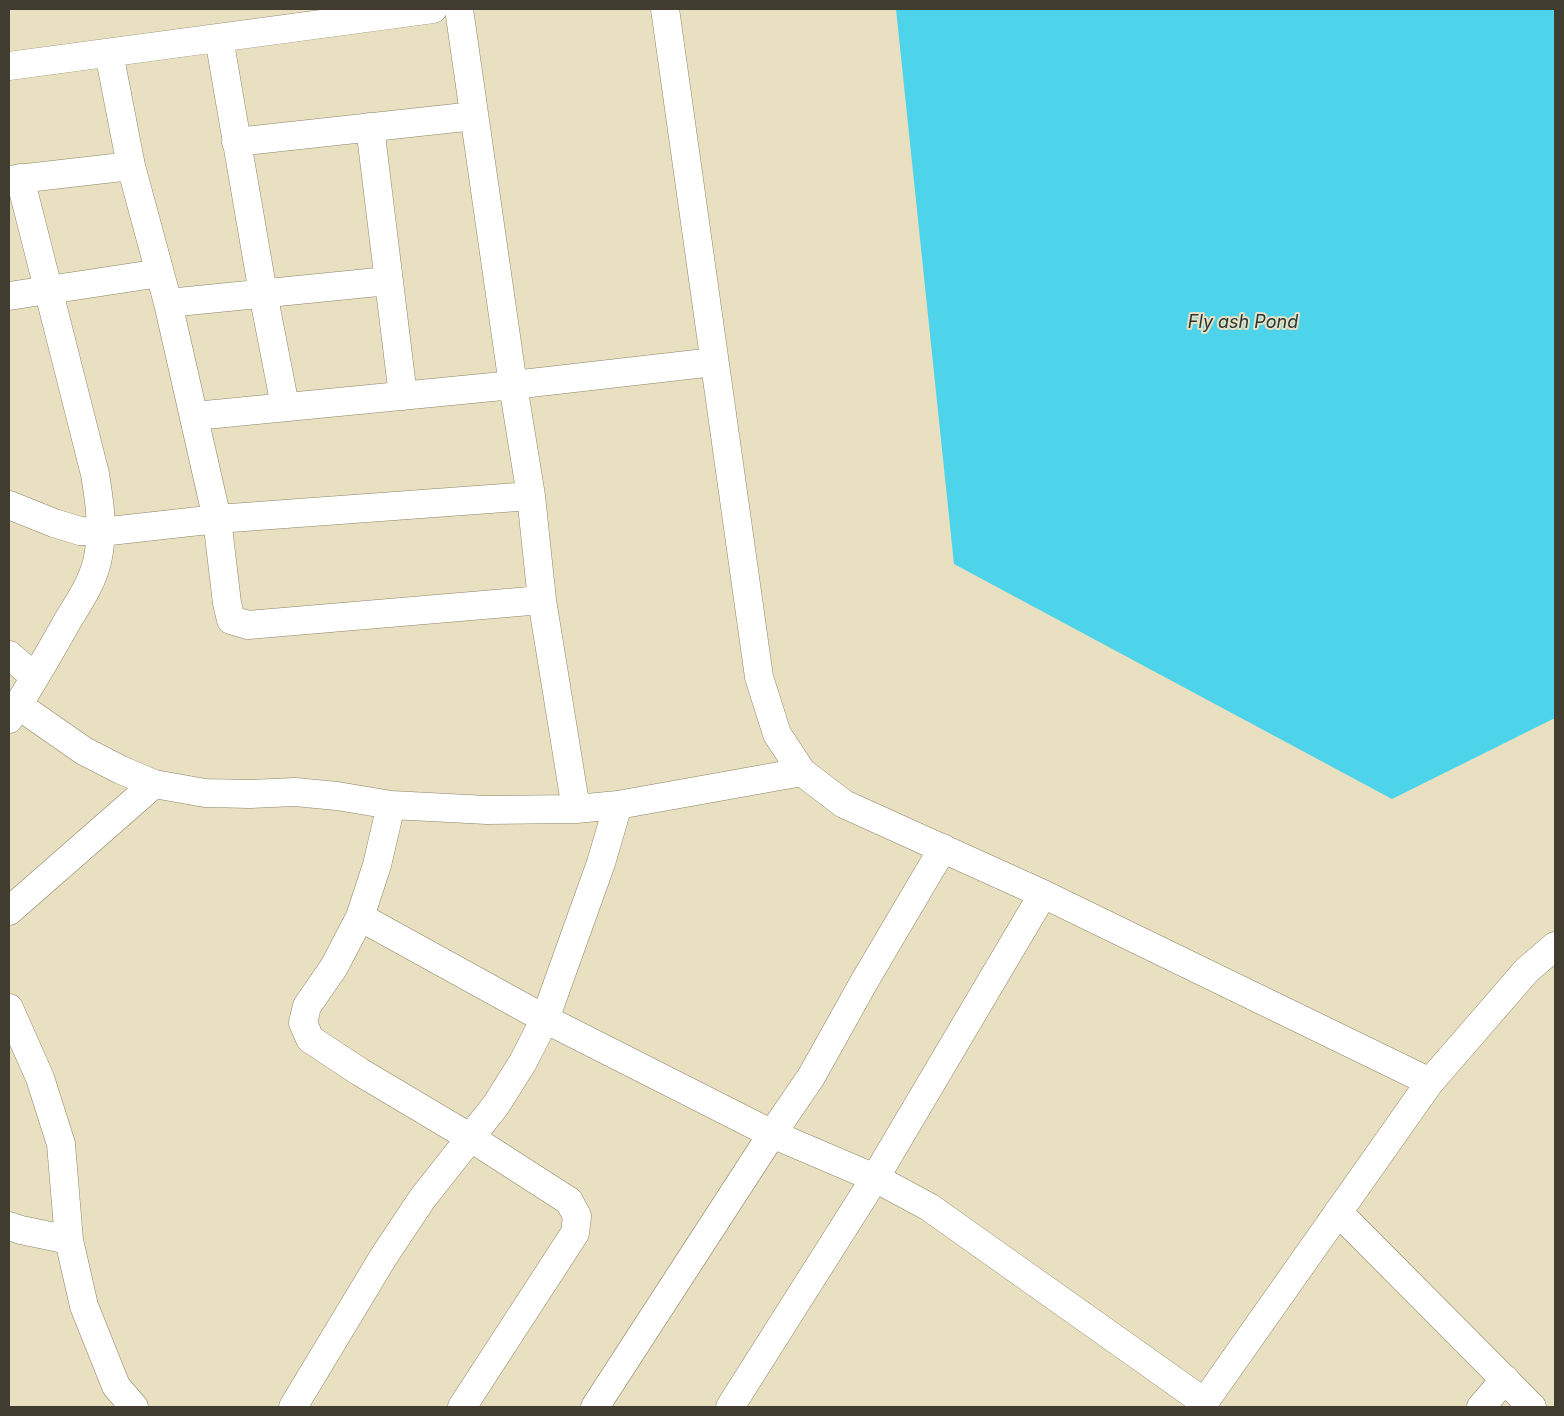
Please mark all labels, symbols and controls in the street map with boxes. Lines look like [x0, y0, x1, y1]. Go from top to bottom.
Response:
water label: Fly ash Pond [1188, 312, 1298, 334]

